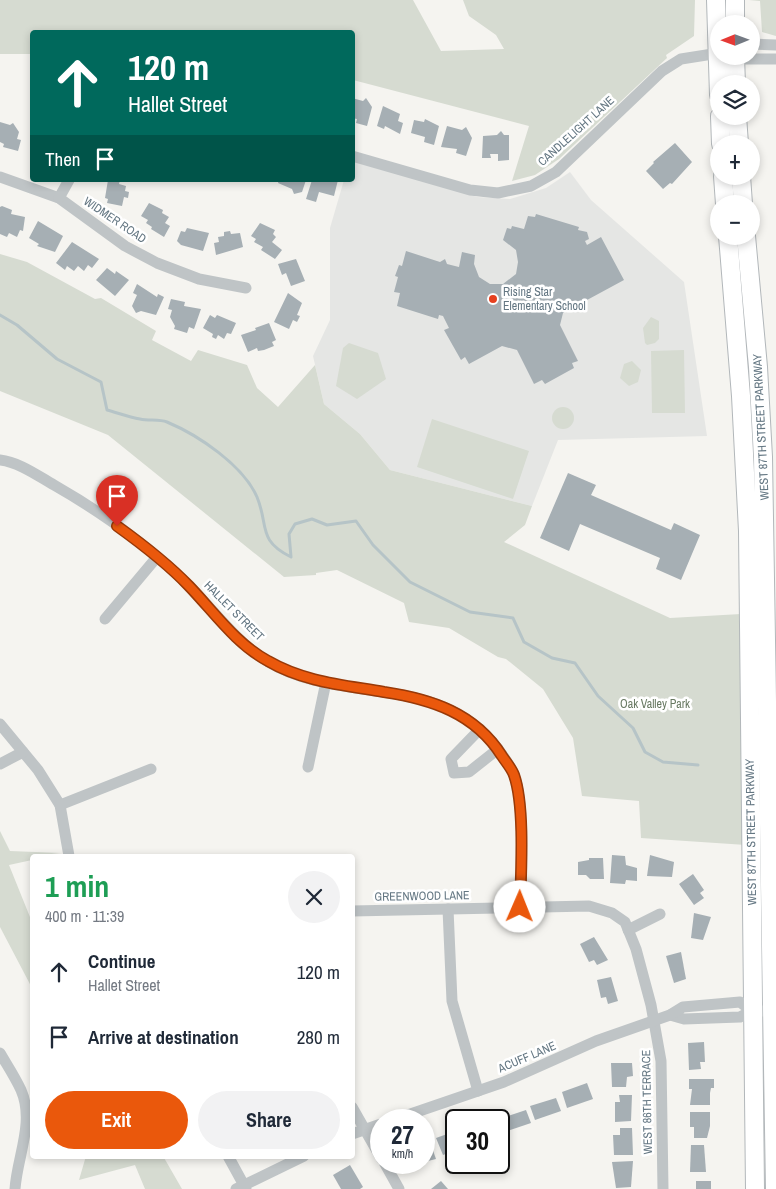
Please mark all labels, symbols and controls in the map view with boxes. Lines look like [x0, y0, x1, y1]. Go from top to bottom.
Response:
north arrow [710, 15, 760, 65]
map controls [710, 15, 760, 245]
text: 120 m [128, 44, 209, 91]
icon: ahead [45, 50, 110, 115]
button: layers [710, 75, 760, 125]
text: Hallet Street [128, 89, 227, 119]
street label: CANDLELIGHT LANE [535, 93, 617, 169]
button: + [710, 135, 760, 185]
icon: arrive [91, 145, 119, 173]
text: Then [45, 146, 81, 172]
street label: WIDMER ROAD [81, 193, 149, 247]
button: − [710, 195, 760, 245]
place label: Rising Star Elementary School [503, 284, 586, 314]
marker: Rising Star Elementary School [487, 293, 499, 305]
street label: WEST 87TH STREET PARKWAY [749, 353, 773, 501]
pin [96, 475, 138, 526]
icon: arrive [103, 482, 131, 510]
street label: HALLET STREET [201, 578, 267, 644]
park label: Oak Valley Park [620, 696, 690, 712]
street label: WEST 87TH STREET PARKWAY [742, 758, 760, 905]
text: 1 min [45, 866, 109, 906]
button: close [288, 871, 340, 923]
position arrow [493, 880, 545, 932]
street label: GREENWOOD LANE [374, 887, 470, 905]
text: 400 m · 11:39 [45, 905, 124, 927]
text: Continue [88, 948, 156, 974]
icon: ahead [45, 958, 73, 986]
text: 120 m [297, 959, 340, 985]
text: Hallet Street [88, 974, 160, 996]
icon: arrive [45, 1023, 73, 1051]
text: Arrive at destination [88, 1024, 239, 1050]
text: 280 m [297, 1024, 340, 1050]
street label: ACUFF LANE [495, 1038, 558, 1077]
street label: WEST 86TH TERRACE [638, 1050, 656, 1154]
button: Exit [45, 1091, 188, 1149]
button: Share [198, 1091, 340, 1149]
speed limit sign: 30 [445, 1109, 510, 1174]
text: 27 [391, 1118, 414, 1152]
text: km/h [392, 1146, 413, 1162]

